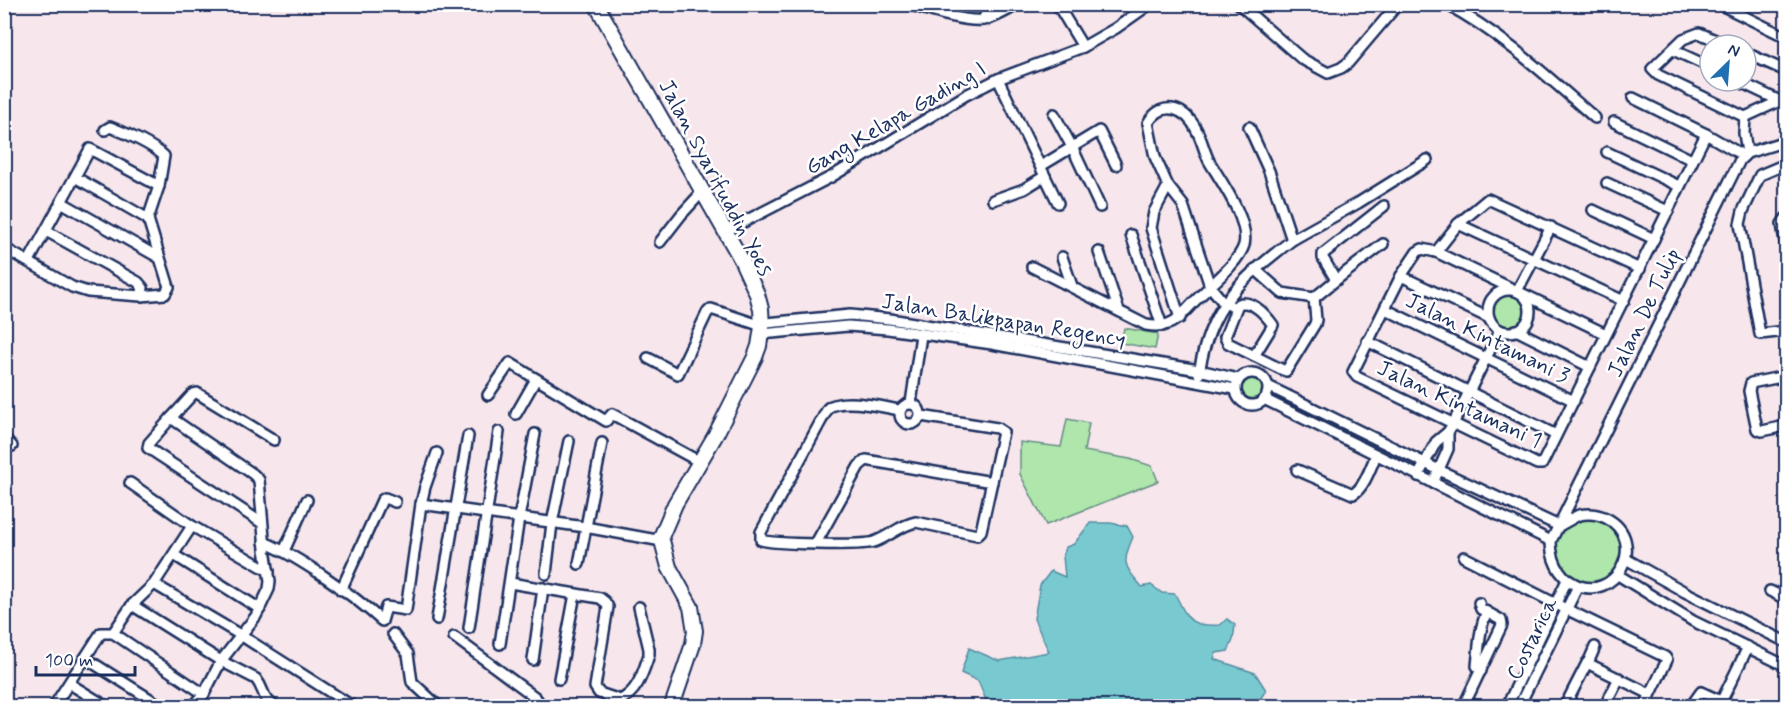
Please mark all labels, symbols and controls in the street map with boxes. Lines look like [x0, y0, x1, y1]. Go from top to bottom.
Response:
north arrow [1698, 33, 1758, 93]
text: N [1724, 39, 1743, 63]
street label: Gang Kelapa Gading I [801, 56, 993, 184]
street label: Jalan Syarifuddin Yoes [652, 75, 779, 281]
street label: Jalan De Tulip [1601, 244, 1688, 382]
street label: Jalan Kintamani 3 [1401, 287, 1574, 391]
street label: Jalan Balikpapan Regency [879, 288, 1128, 357]
street label: Jalan Kintamani 1 [1372, 354, 1546, 455]
street label: Costarica [1501, 592, 1565, 685]
scale bar [36, 639, 135, 677]
text: 100 m [45, 649, 93, 673]

